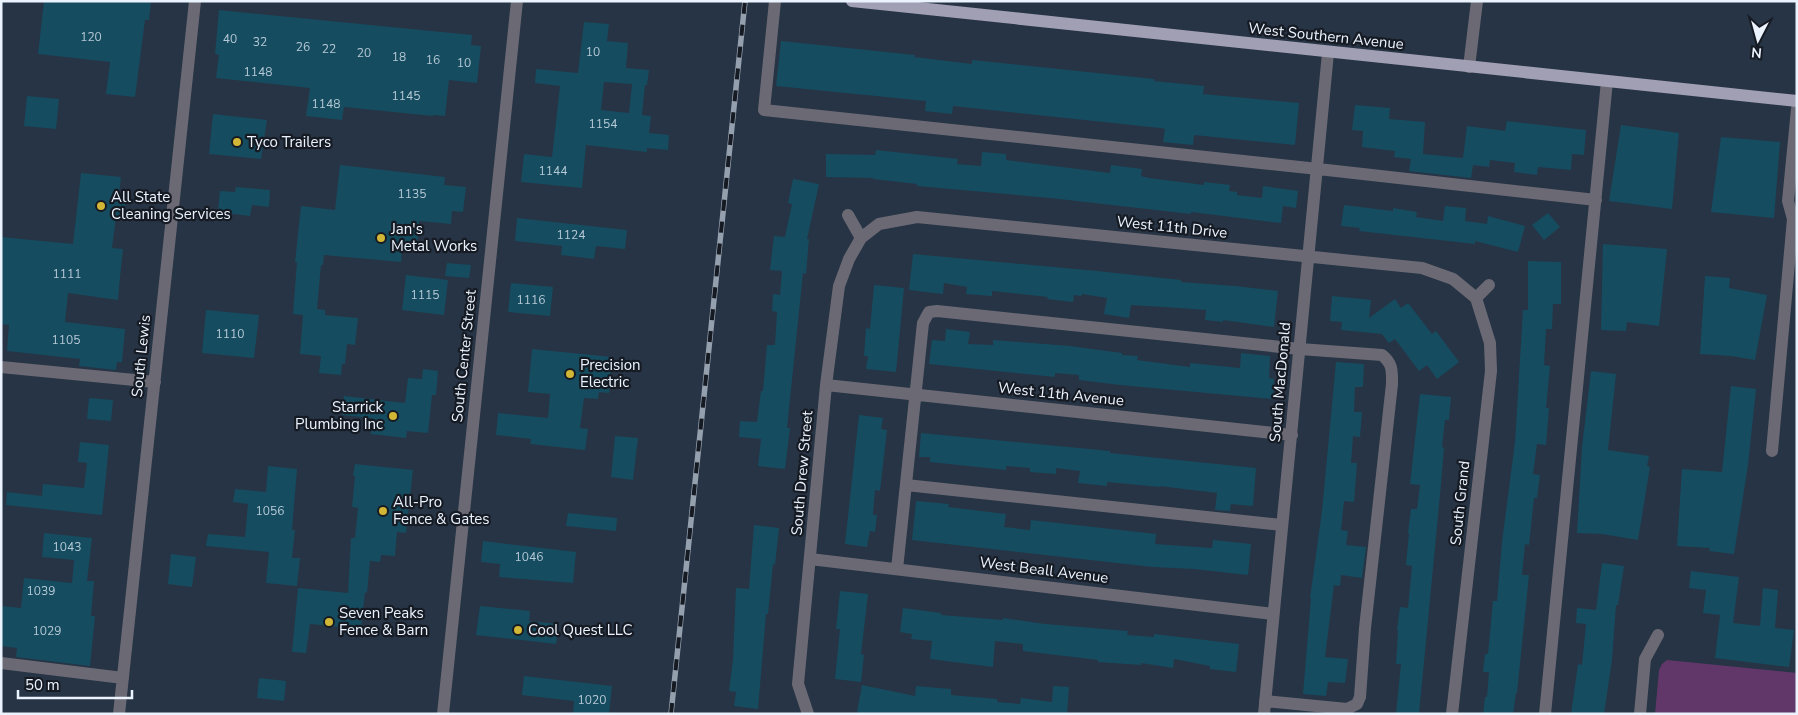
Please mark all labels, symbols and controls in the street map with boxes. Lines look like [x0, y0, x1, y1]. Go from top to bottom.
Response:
north arrow [1733, 15, 1783, 65]
street label: West Southern Avenue [1247, 18, 1405, 54]
house number: 120 [80, 29, 102, 45]
house number: 40 [223, 31, 237, 47]
house number: 32 [253, 34, 267, 50]
house number: 26 [296, 39, 310, 55]
house number: 22 [322, 41, 336, 57]
text: N [1750, 42, 1763, 62]
house number: 10 [586, 44, 600, 60]
house number: 20 [357, 45, 371, 61]
house number: 18 [392, 49, 406, 65]
house number: 16 [426, 52, 440, 68]
house number: 10 [457, 55, 471, 71]
house number: 1148 [244, 64, 272, 80]
house number: 1145 [392, 88, 420, 104]
house number: 1148 [312, 96, 340, 112]
house number: 1154 [589, 116, 617, 132]
place label: Tyco Trailers [247, 132, 331, 152]
marker: Tyco Trailers [231, 136, 243, 148]
house number: 1144 [539, 163, 567, 179]
house number: 1135 [398, 186, 426, 202]
place label: All State Cleaning Services [111, 187, 231, 224]
marker: All State Cleaning Services [95, 200, 107, 212]
street label: West 11th Drive [1116, 211, 1228, 243]
place label: Jan's Metal Works [390, 219, 477, 256]
house number: 1124 [557, 227, 585, 243]
marker: Jan's Metal Works [375, 232, 387, 244]
house number: 1111 [53, 266, 81, 282]
house number: 1115 [411, 287, 439, 303]
street label: South Center Street [447, 288, 481, 423]
house number: 1116 [517, 292, 545, 308]
street label: South Lewis [127, 314, 155, 398]
street label: South MacDonald [1265, 321, 1295, 443]
house number: 1110 [216, 326, 244, 342]
house number: 1105 [52, 332, 80, 348]
place label: Precision Electric [580, 355, 641, 392]
marker: Precision Electric [564, 368, 576, 380]
street label: West 11th Avenue [997, 377, 1125, 411]
place label: Starrick Plumbing Inc [295, 397, 383, 434]
street label: South Drew Street [787, 409, 817, 536]
marker: Starrick Plumbing Inc [387, 410, 399, 422]
street label: South Grand [1446, 460, 1474, 546]
place label: All-Pro Fence & Gates [393, 492, 490, 529]
house number: 1056 [256, 503, 284, 519]
marker: All-Pro Fence & Gates [377, 505, 389, 517]
house number: 1043 [53, 539, 81, 555]
house number: 1046 [515, 549, 543, 565]
street label: West Beall Avenue [978, 552, 1110, 588]
house number: 1039 [27, 583, 55, 599]
place label: Seven Peaks Fence & Barn [339, 603, 428, 640]
marker: Seven Peaks Fence & Barn [323, 616, 335, 628]
place label: Cool Quest LLC [528, 620, 633, 640]
house number: 1029 [33, 623, 61, 639]
marker: Cool Quest LLC [512, 624, 524, 636]
scale bar [18, 668, 131, 700]
text: 50 m [25, 675, 60, 695]
house number: 1020 [578, 692, 606, 708]

